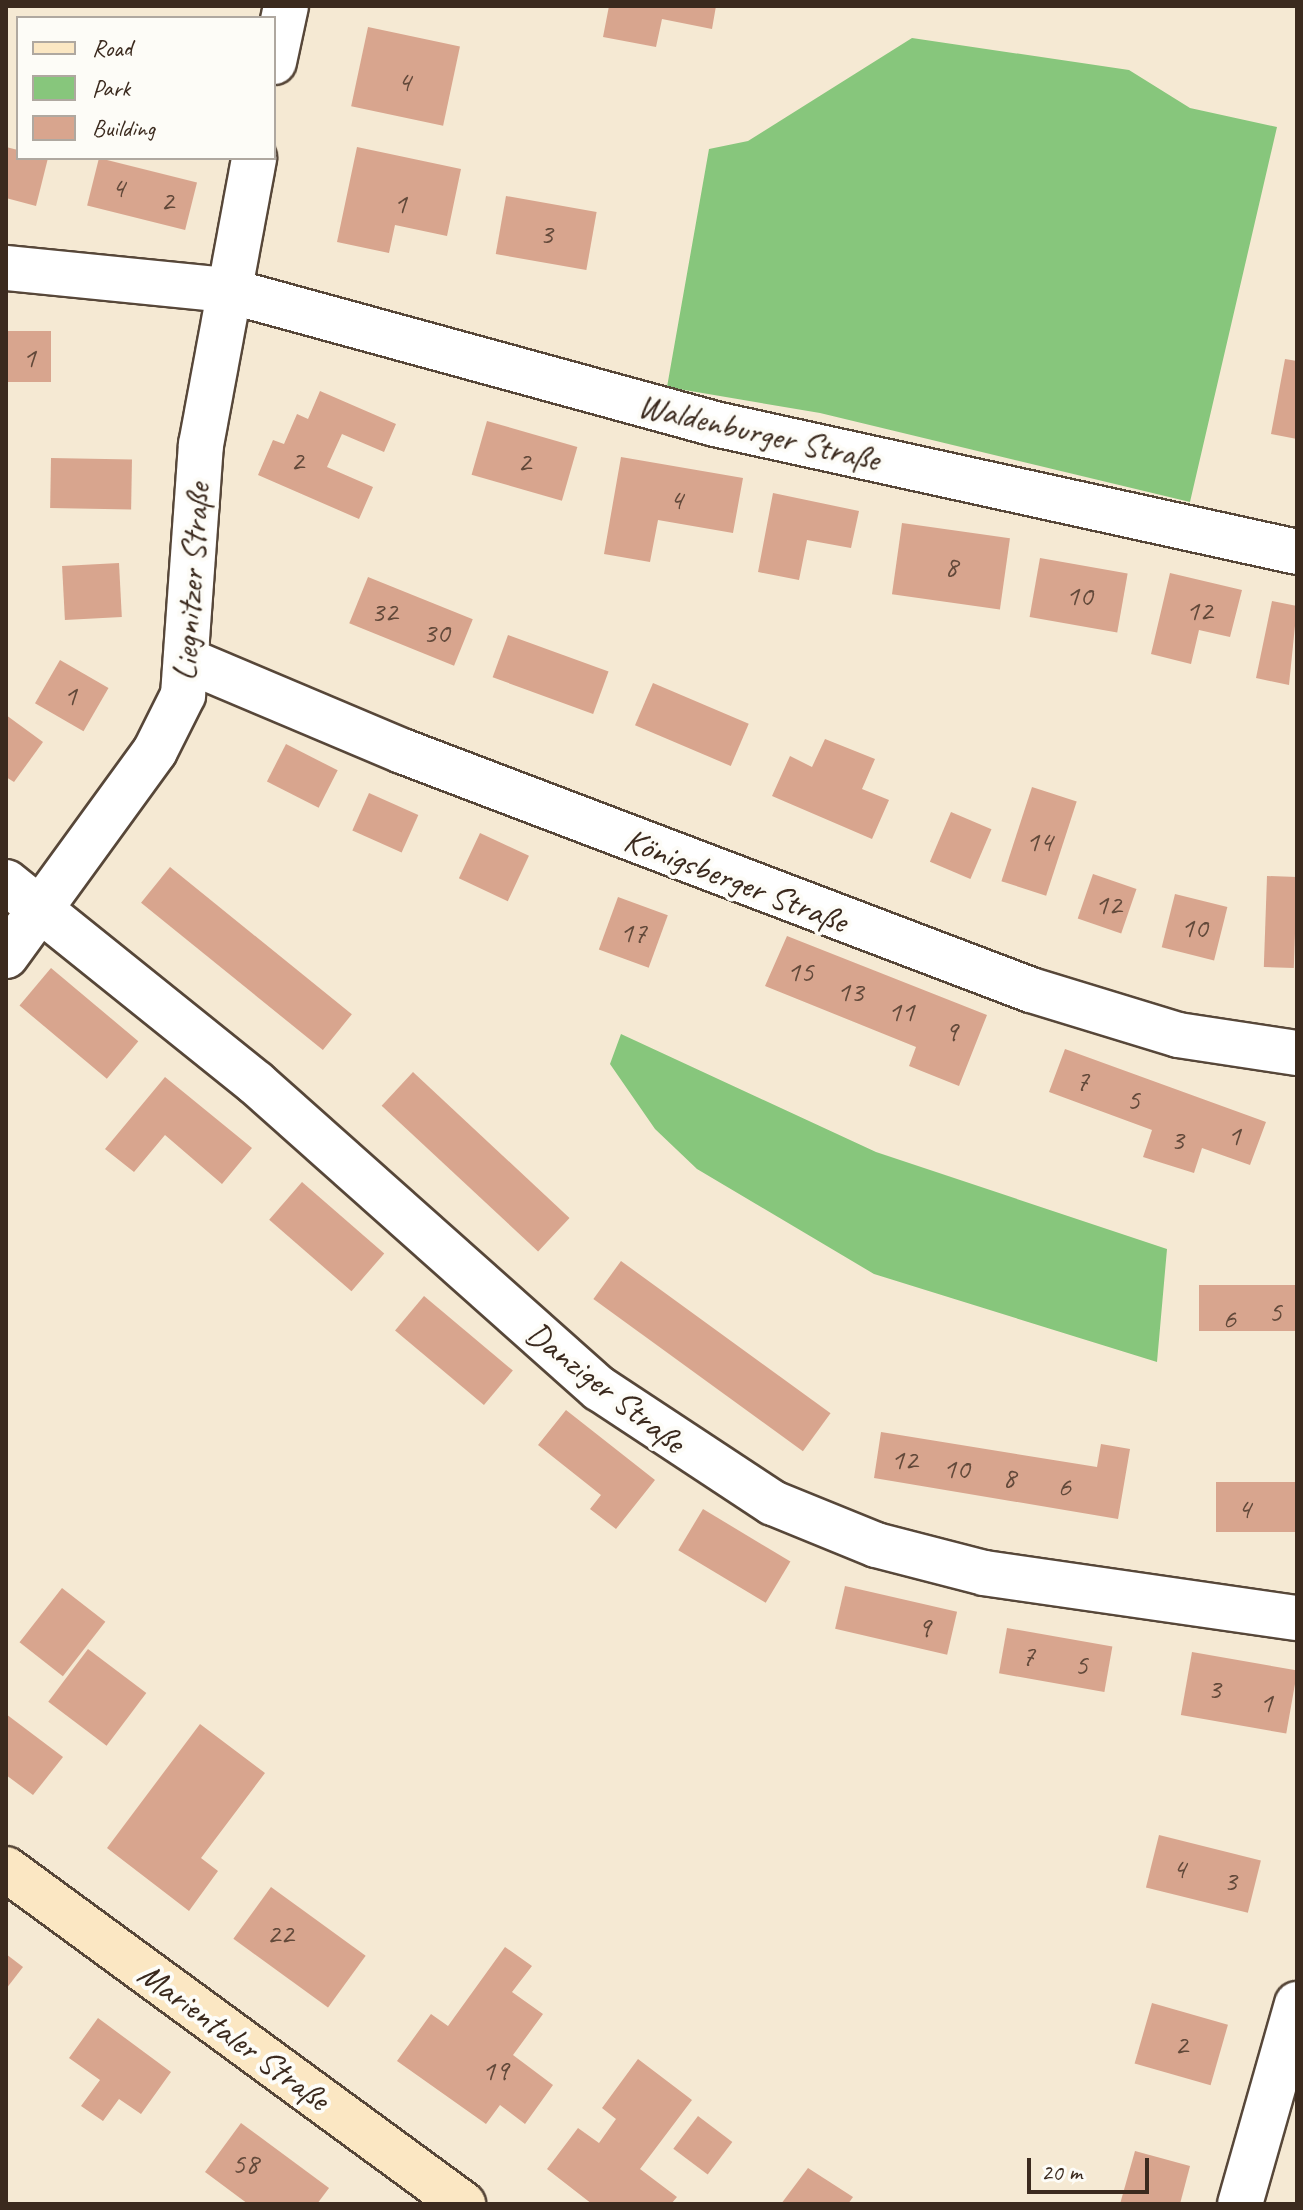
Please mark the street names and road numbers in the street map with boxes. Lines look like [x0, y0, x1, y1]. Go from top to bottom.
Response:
street label: Waldenburger Straße [634, 384, 884, 480]
street label: Liegnitzer Straße [164, 481, 218, 683]
street label: Königsberger Straße [618, 819, 854, 941]
street label: Danziger Straße [518, 1312, 694, 1462]
street label: Marientaler Straße [130, 1953, 338, 2119]

